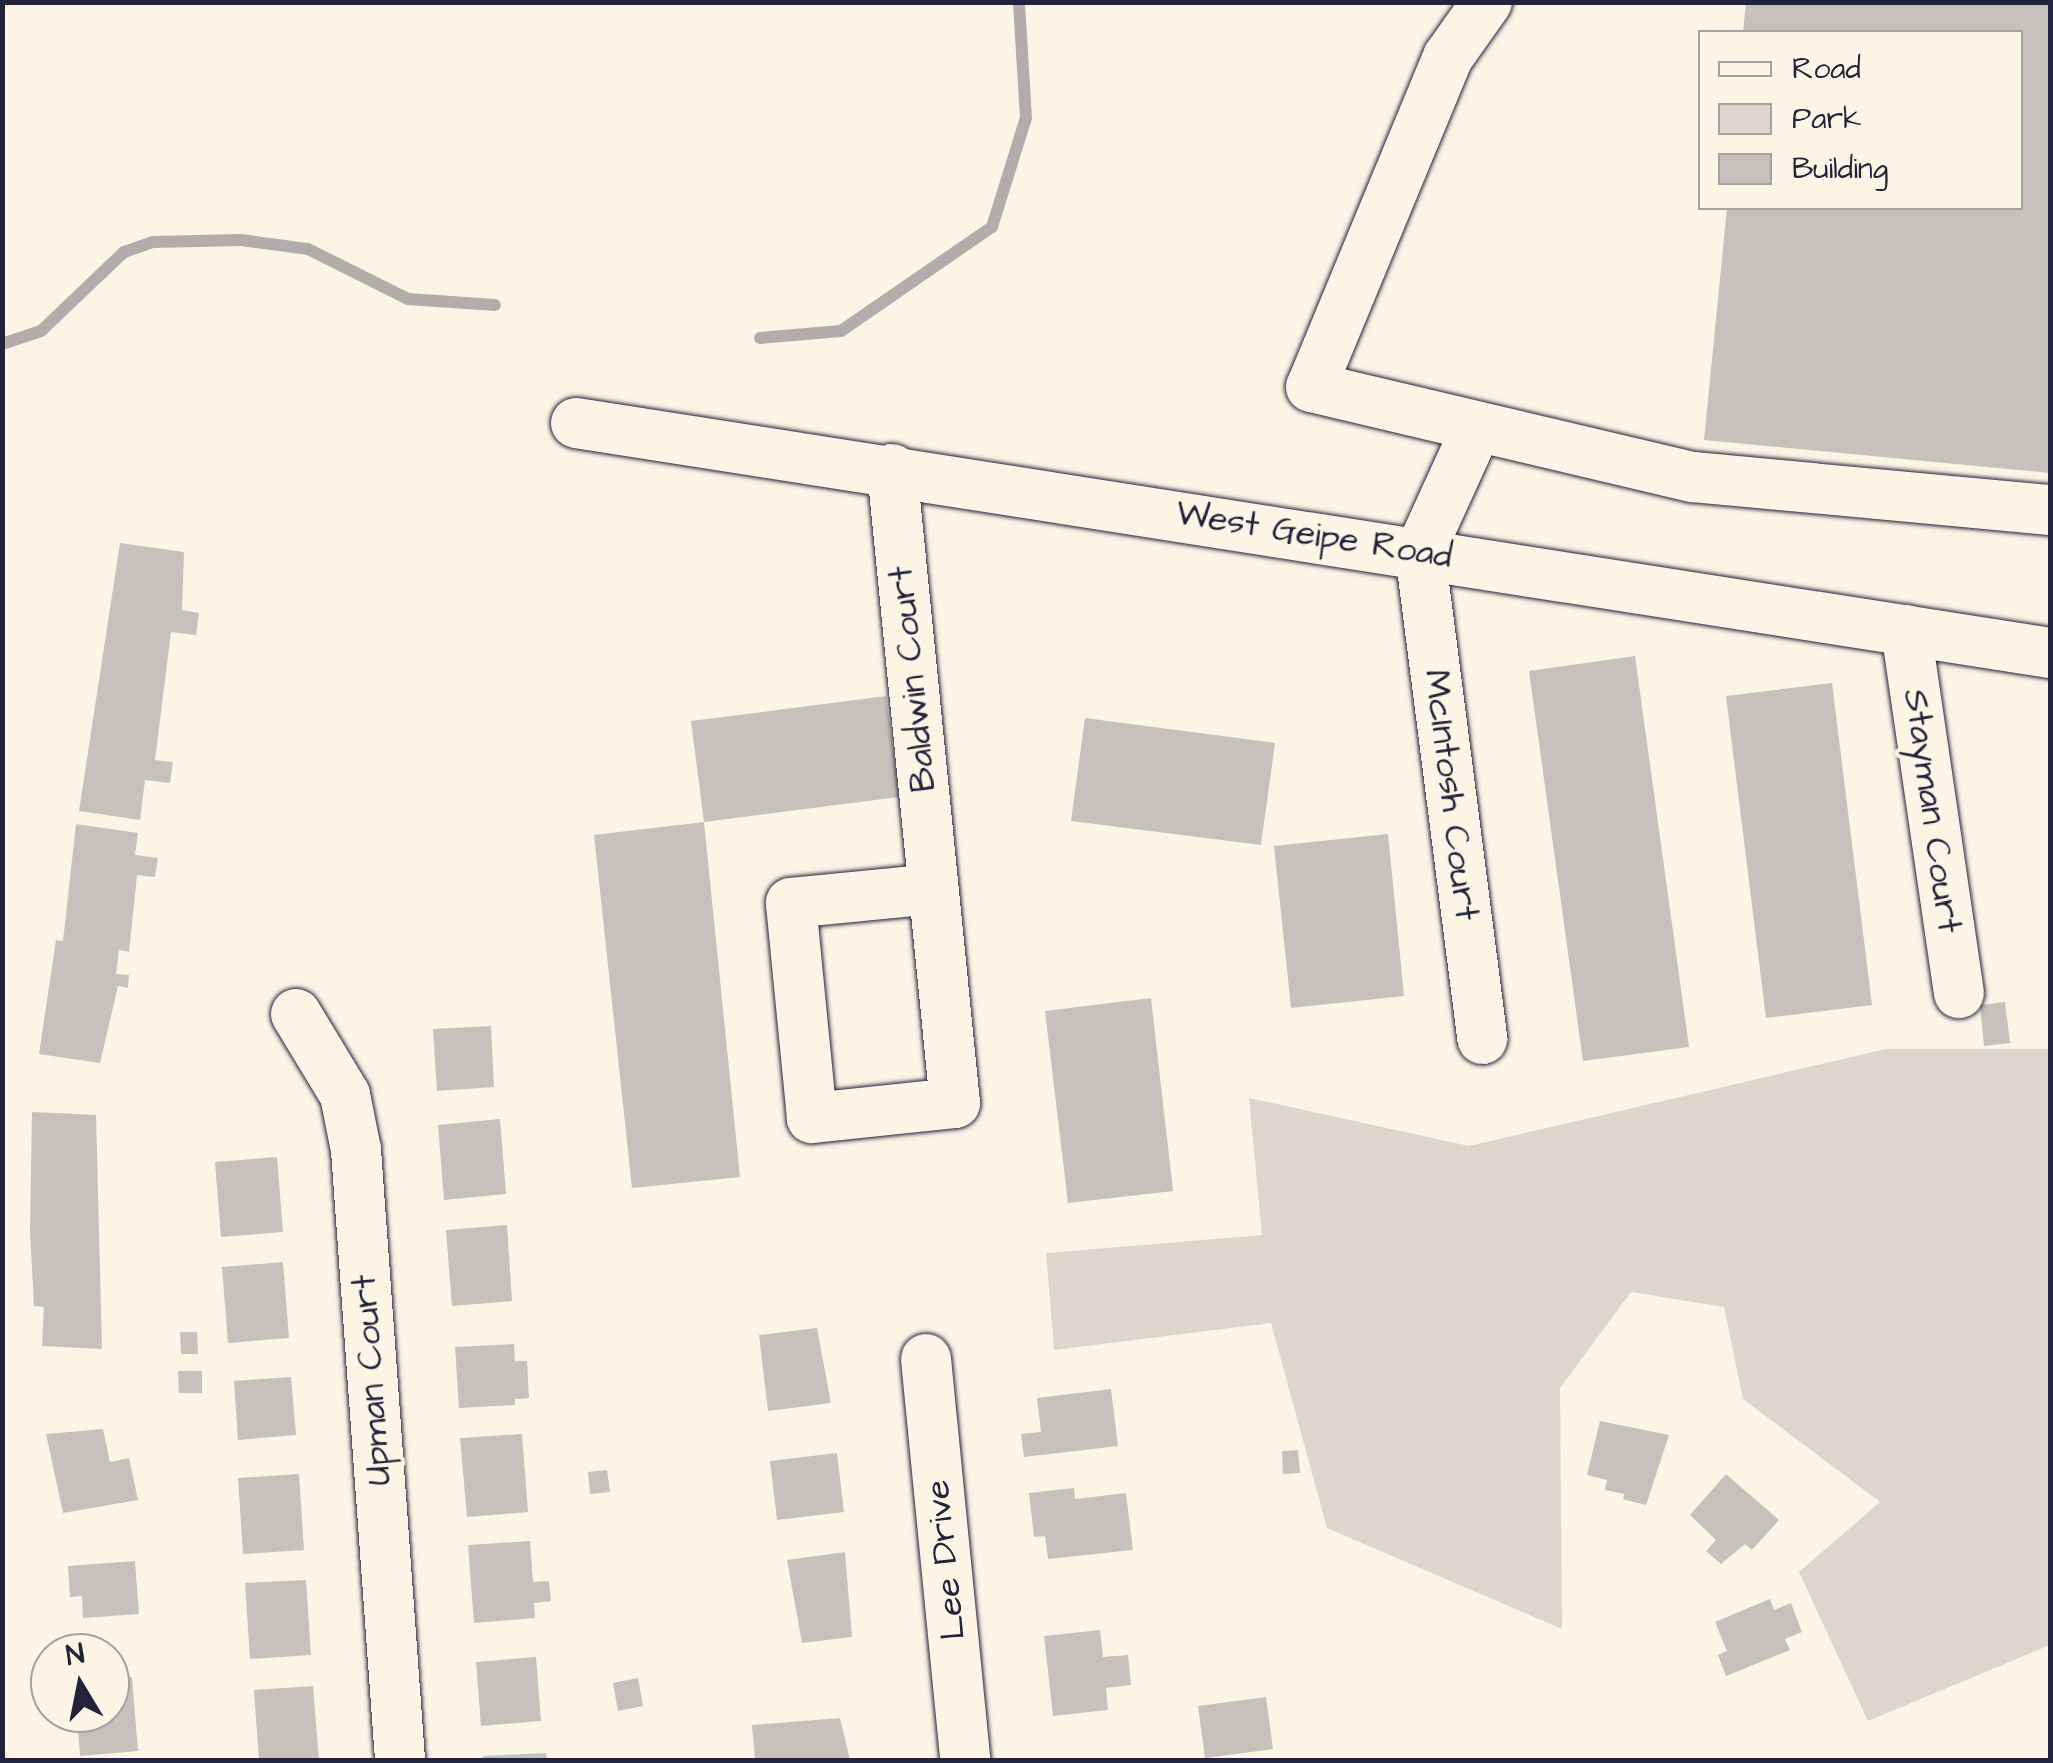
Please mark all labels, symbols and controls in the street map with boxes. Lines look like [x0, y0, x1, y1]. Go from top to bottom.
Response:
legend [1698, 30, 2023, 210]
text: Road [1792, 48, 1861, 90]
text: Park [1792, 98, 1861, 140]
text: Building [1792, 148, 1888, 190]
street label: West Geipe Road [1173, 492, 1455, 578]
street label: Baldwin Court [880, 564, 946, 794]
street label: McIntosh Court [1415, 667, 1487, 923]
street label: Stayman Court [1894, 686, 1970, 936]
street label: Upman Court [344, 1273, 400, 1487]
street label: Lee Drive [917, 1478, 975, 1642]
north arrow [30, 1633, 130, 1733]
text: N [63, 1634, 87, 1676]

